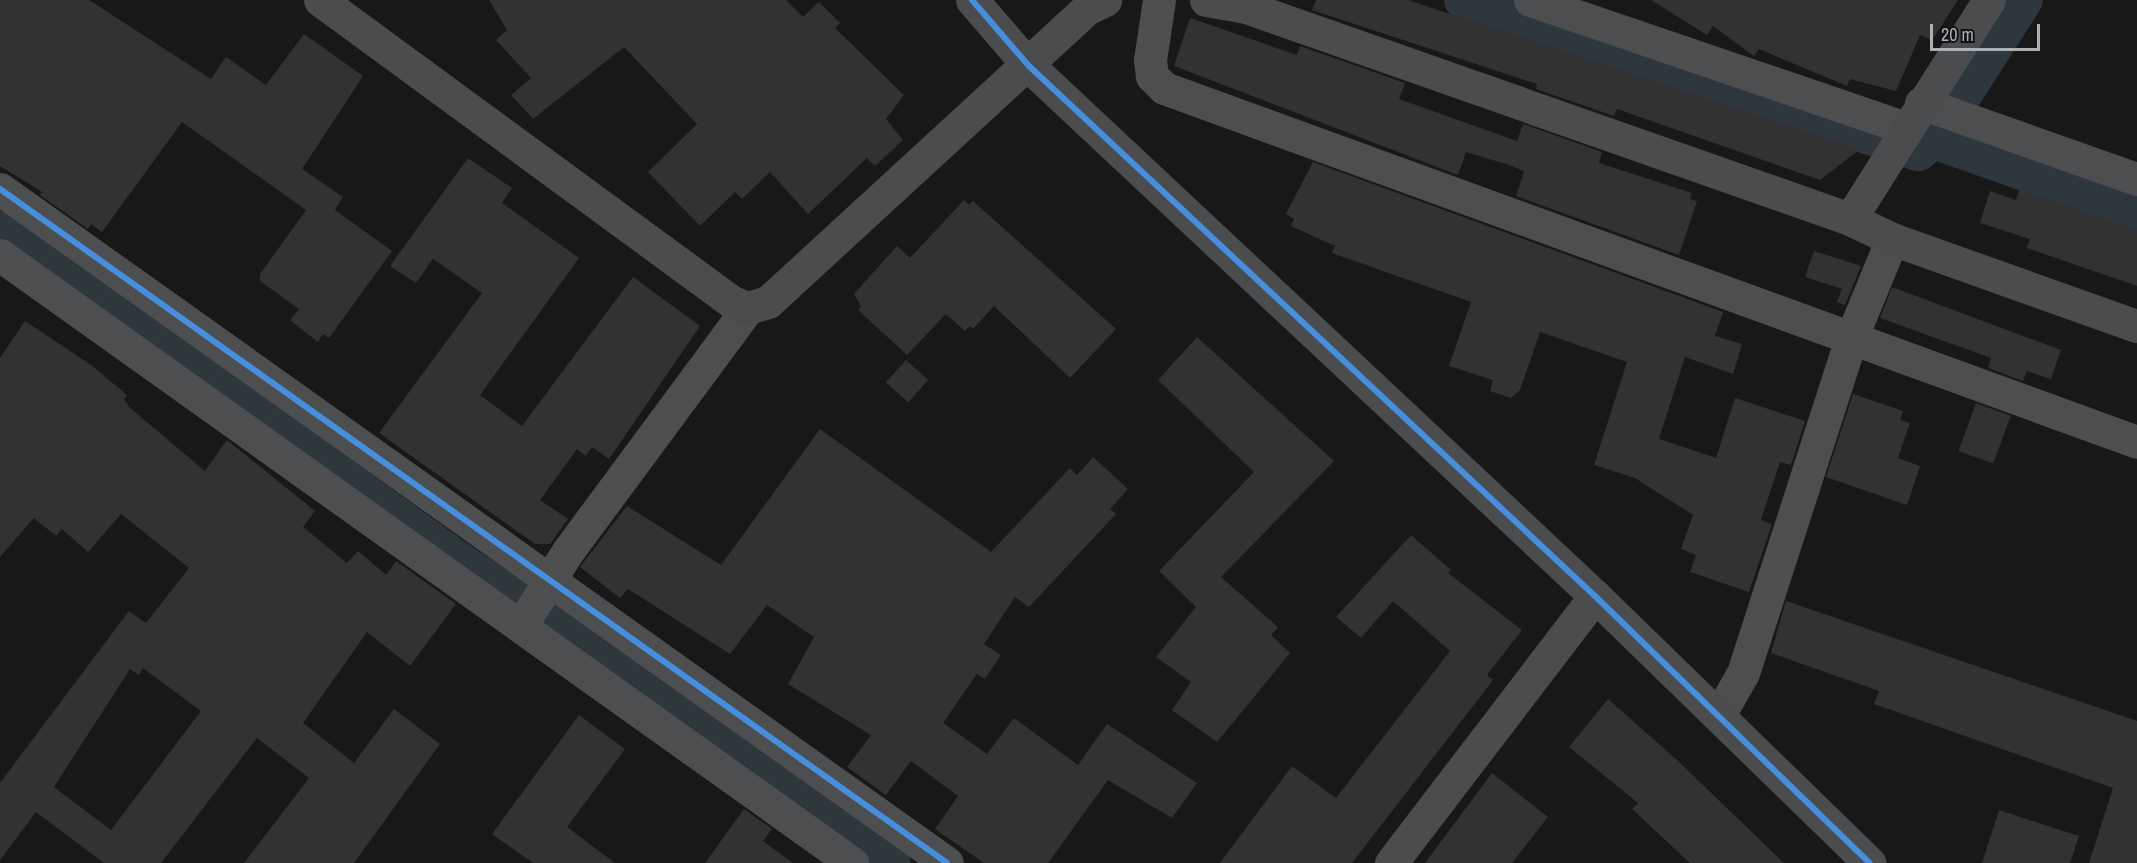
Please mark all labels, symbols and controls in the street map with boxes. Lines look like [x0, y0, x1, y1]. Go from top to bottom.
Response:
scale bar [1933, 12, 2042, 50]
text: 20 m [1941, 22, 1974, 47]

